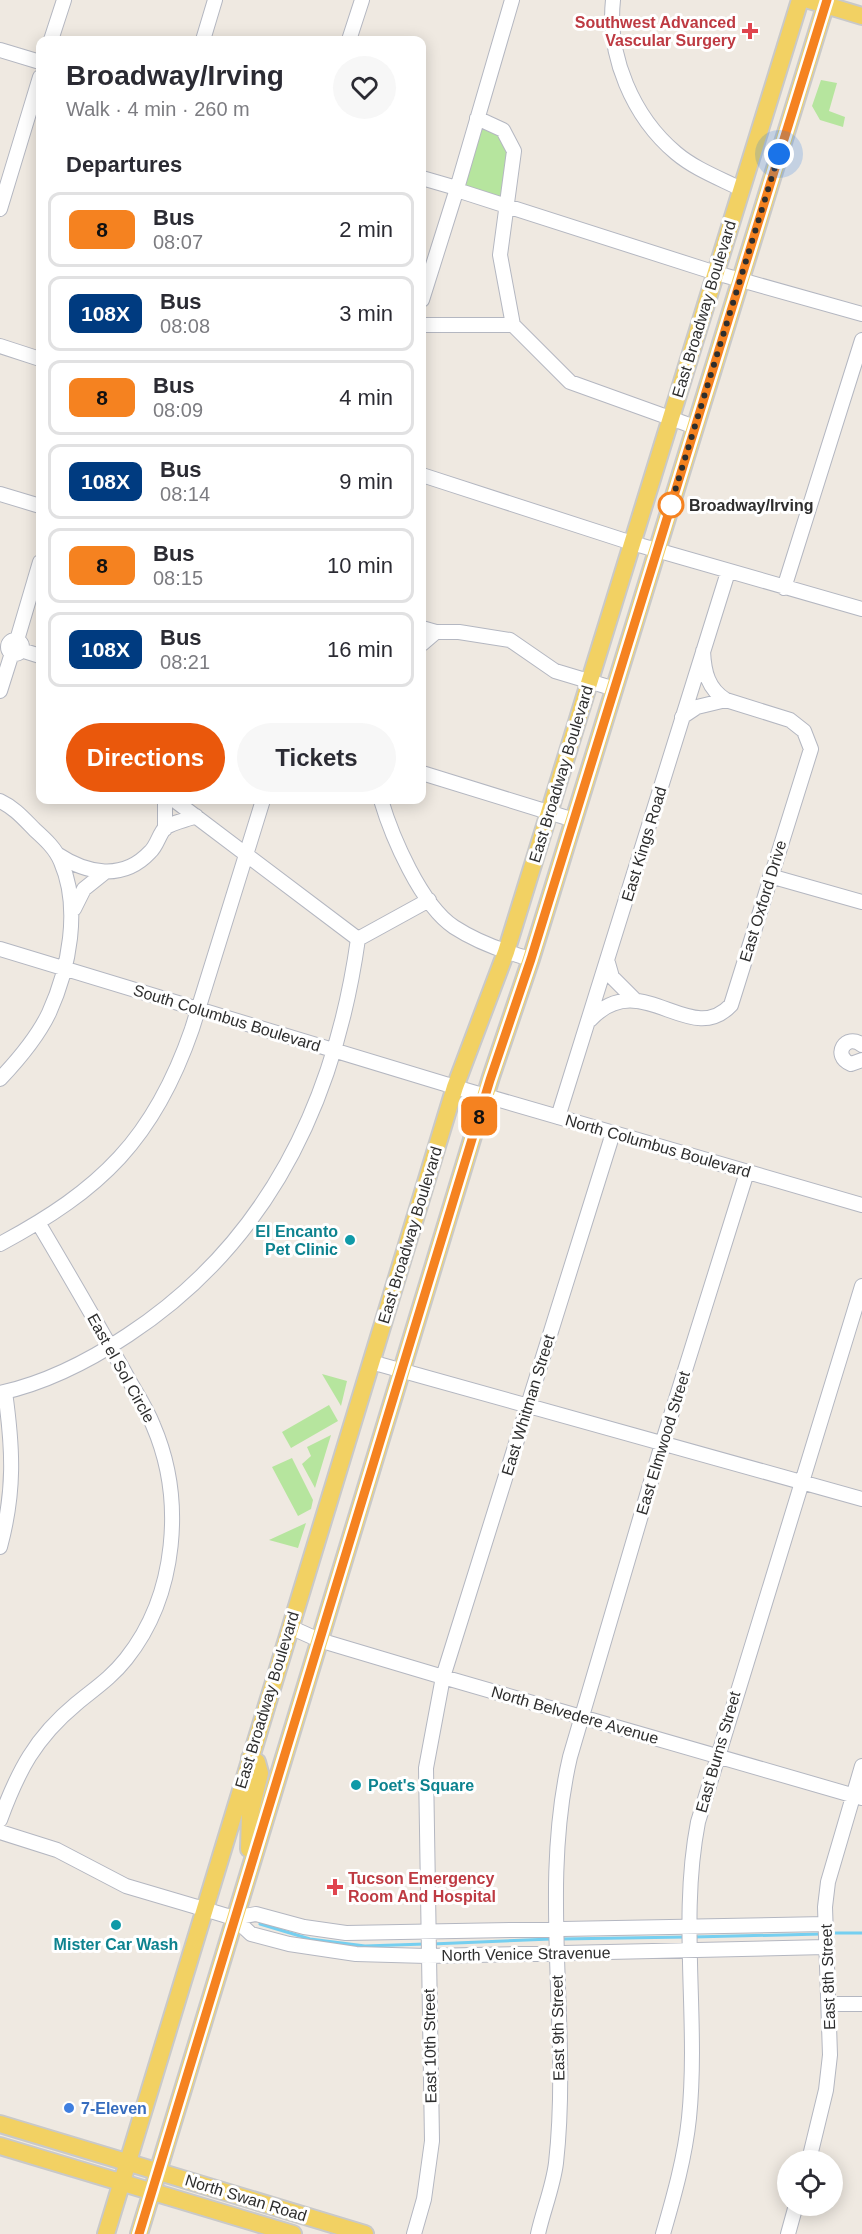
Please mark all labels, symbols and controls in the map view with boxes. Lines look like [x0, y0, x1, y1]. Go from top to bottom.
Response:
place label: Southwest Advanced Vascular Surgery [575, 14, 736, 49]
marker: Southwest Advanced Vascular Surgery [741, 22, 759, 40]
button: heart [333, 56, 396, 119]
text: Broadway/Irving [66, 60, 284, 91]
text: Walk · 4 min · 260 m [66, 98, 250, 120]
your location [764, 139, 794, 169]
text: Departures [66, 152, 182, 177]
text: Bus [153, 205, 195, 230]
text: 2 min [339, 217, 393, 242]
text: 8 [96, 218, 108, 241]
street label: East Broadway Boulevard [669, 218, 739, 400]
text: 08:07 [153, 231, 203, 253]
text: Bus [160, 289, 202, 314]
text: 3 min [339, 301, 393, 326]
text: 108X [81, 302, 130, 325]
text: 08:08 [160, 315, 210, 337]
text: Bus [153, 373, 195, 398]
text: 4 min [339, 385, 393, 410]
text: 8 [96, 386, 108, 409]
text: 08:09 [153, 399, 203, 421]
text: Bus [160, 457, 202, 482]
text: 9 min [339, 469, 393, 494]
text: 108X [81, 470, 130, 493]
text: 08:14 [160, 483, 210, 505]
marker: Broadway/Irving [658, 492, 684, 518]
place label: Broadway/Irving [689, 497, 813, 514]
text: Bus [153, 541, 195, 566]
text: 10 min [327, 553, 393, 578]
text: 8 [96, 554, 108, 577]
text: 08:15 [153, 567, 203, 589]
text: Bus [160, 625, 202, 650]
text: 16 min [327, 637, 393, 662]
text: 108X [81, 638, 130, 661]
text: 08:21 [160, 651, 210, 673]
street label: East Broadway Boulevard [526, 683, 596, 865]
button: Directions [66, 723, 225, 792]
button: Tickets [237, 723, 396, 792]
street label: East Kings Road [618, 785, 670, 903]
street label: East Oxford Drive [736, 838, 790, 964]
street label: South Columbus Boulevard [131, 981, 323, 1055]
line badge: 8 [460, 1096, 498, 1136]
text: 8 [473, 1105, 485, 1128]
street label: North Columbus Boulevard [563, 1111, 753, 1181]
street label: East Broadway Boulevard [375, 1144, 445, 1326]
place label: El Encanto Pet Clinic [255, 1223, 338, 1258]
marker: El Encanto Pet Clinic [343, 1233, 357, 1247]
street label: East el Sol Circle [84, 1311, 158, 1425]
street label: East Whitman Street [498, 1332, 558, 1478]
street label: East Elmwood Street [633, 1369, 693, 1517]
street label: East Broadway Boulevard [232, 1609, 302, 1791]
street label: North Belvedere Avenue [489, 1683, 661, 1747]
street label: East Burns Street [693, 1689, 744, 1815]
place label: Poet's Square [368, 1777, 474, 1794]
marker: Poet's Square [349, 1778, 363, 1792]
place label: Tucson Emergency Room And Hospital [348, 1870, 496, 1905]
marker: Tucson Emergency Room And Hospital [326, 1878, 344, 1896]
marker: Mister Car Wash [109, 1918, 123, 1932]
street label: East 8th Street [818, 1923, 838, 2030]
place label: Mister Car Wash [54, 1936, 178, 1953]
street label: North Venice Stravenue [441, 1944, 611, 1964]
street label: East 9th Street [549, 1974, 567, 2081]
street label: East 10th Street [420, 1988, 439, 2104]
place label: 7-Eleven [81, 2100, 147, 2117]
marker: 7-Eleven [62, 2101, 76, 2115]
map controls [777, 2150, 843, 2216]
button: locate [777, 2150, 843, 2216]
street label: North Swan Road [183, 2171, 309, 2225]

